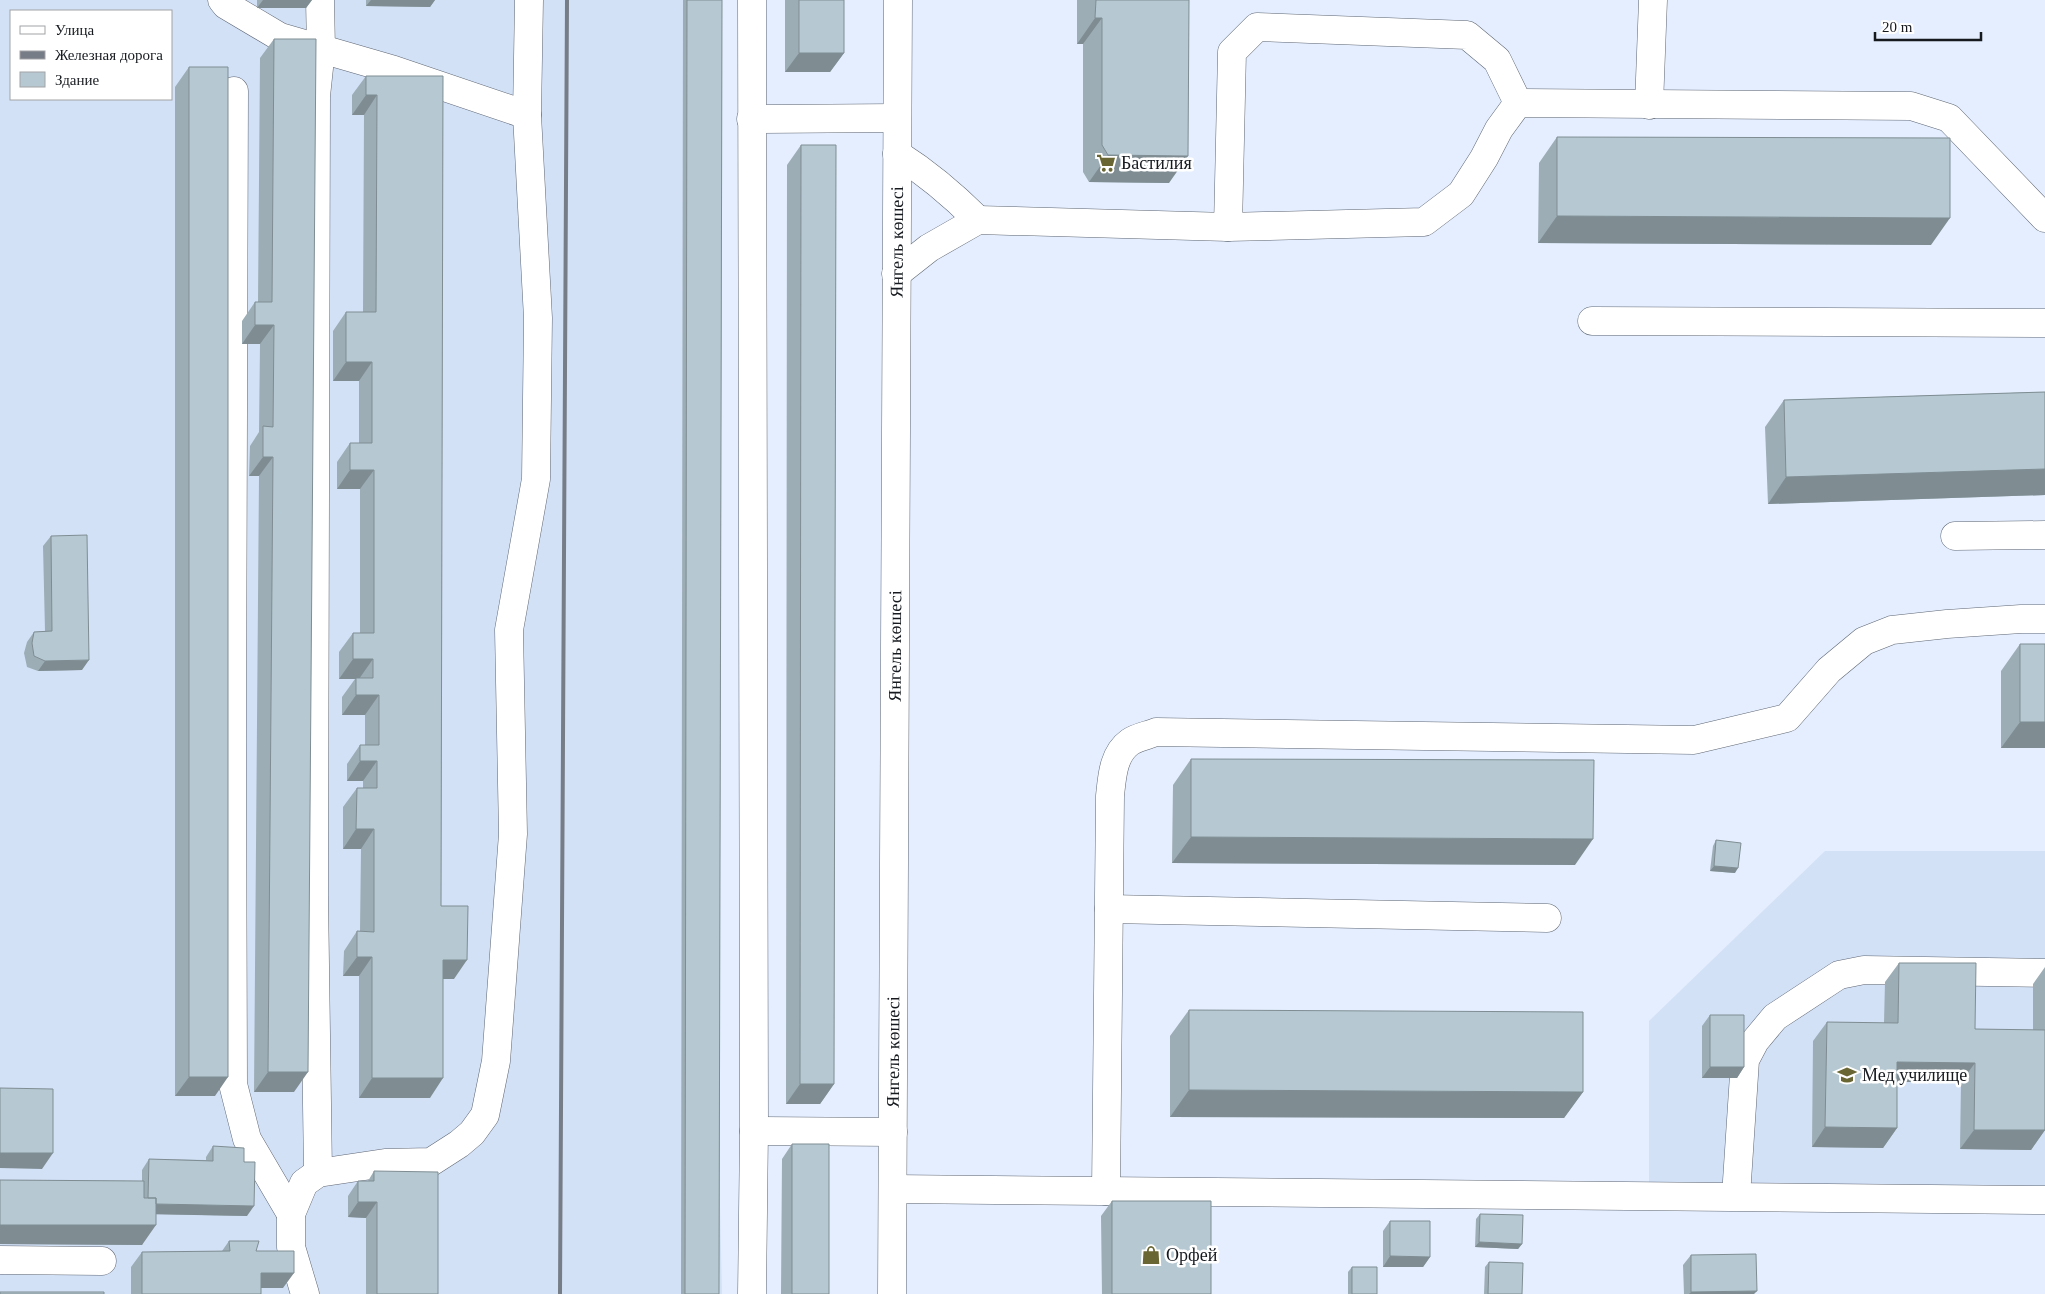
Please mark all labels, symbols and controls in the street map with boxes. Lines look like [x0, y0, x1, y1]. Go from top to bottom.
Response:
legend [10, 10, 172, 100]
scale bar [1875, 10, 1981, 42]
text: 20 m [1882, 19, 1913, 35]
text: Улица [55, 22, 94, 38]
text: Железная дорога [55, 47, 163, 63]
text: Здание [55, 72, 99, 88]
supermarket icon: Бастилия [1095, 152, 1117, 174]
place label: Бастилия [1121, 153, 1192, 173]
street label: Янгель көшесі [887, 186, 907, 298]
street label: Янгель көшесі [885, 590, 905, 702]
street label: Янгель көшесі [883, 996, 903, 1108]
school or university icon: Мед училище [1836, 1064, 1858, 1086]
place label: Мед училище [1862, 1065, 1967, 1085]
shop icon: Орфей [1140, 1244, 1162, 1266]
place label: Орфей [1166, 1245, 1218, 1265]

